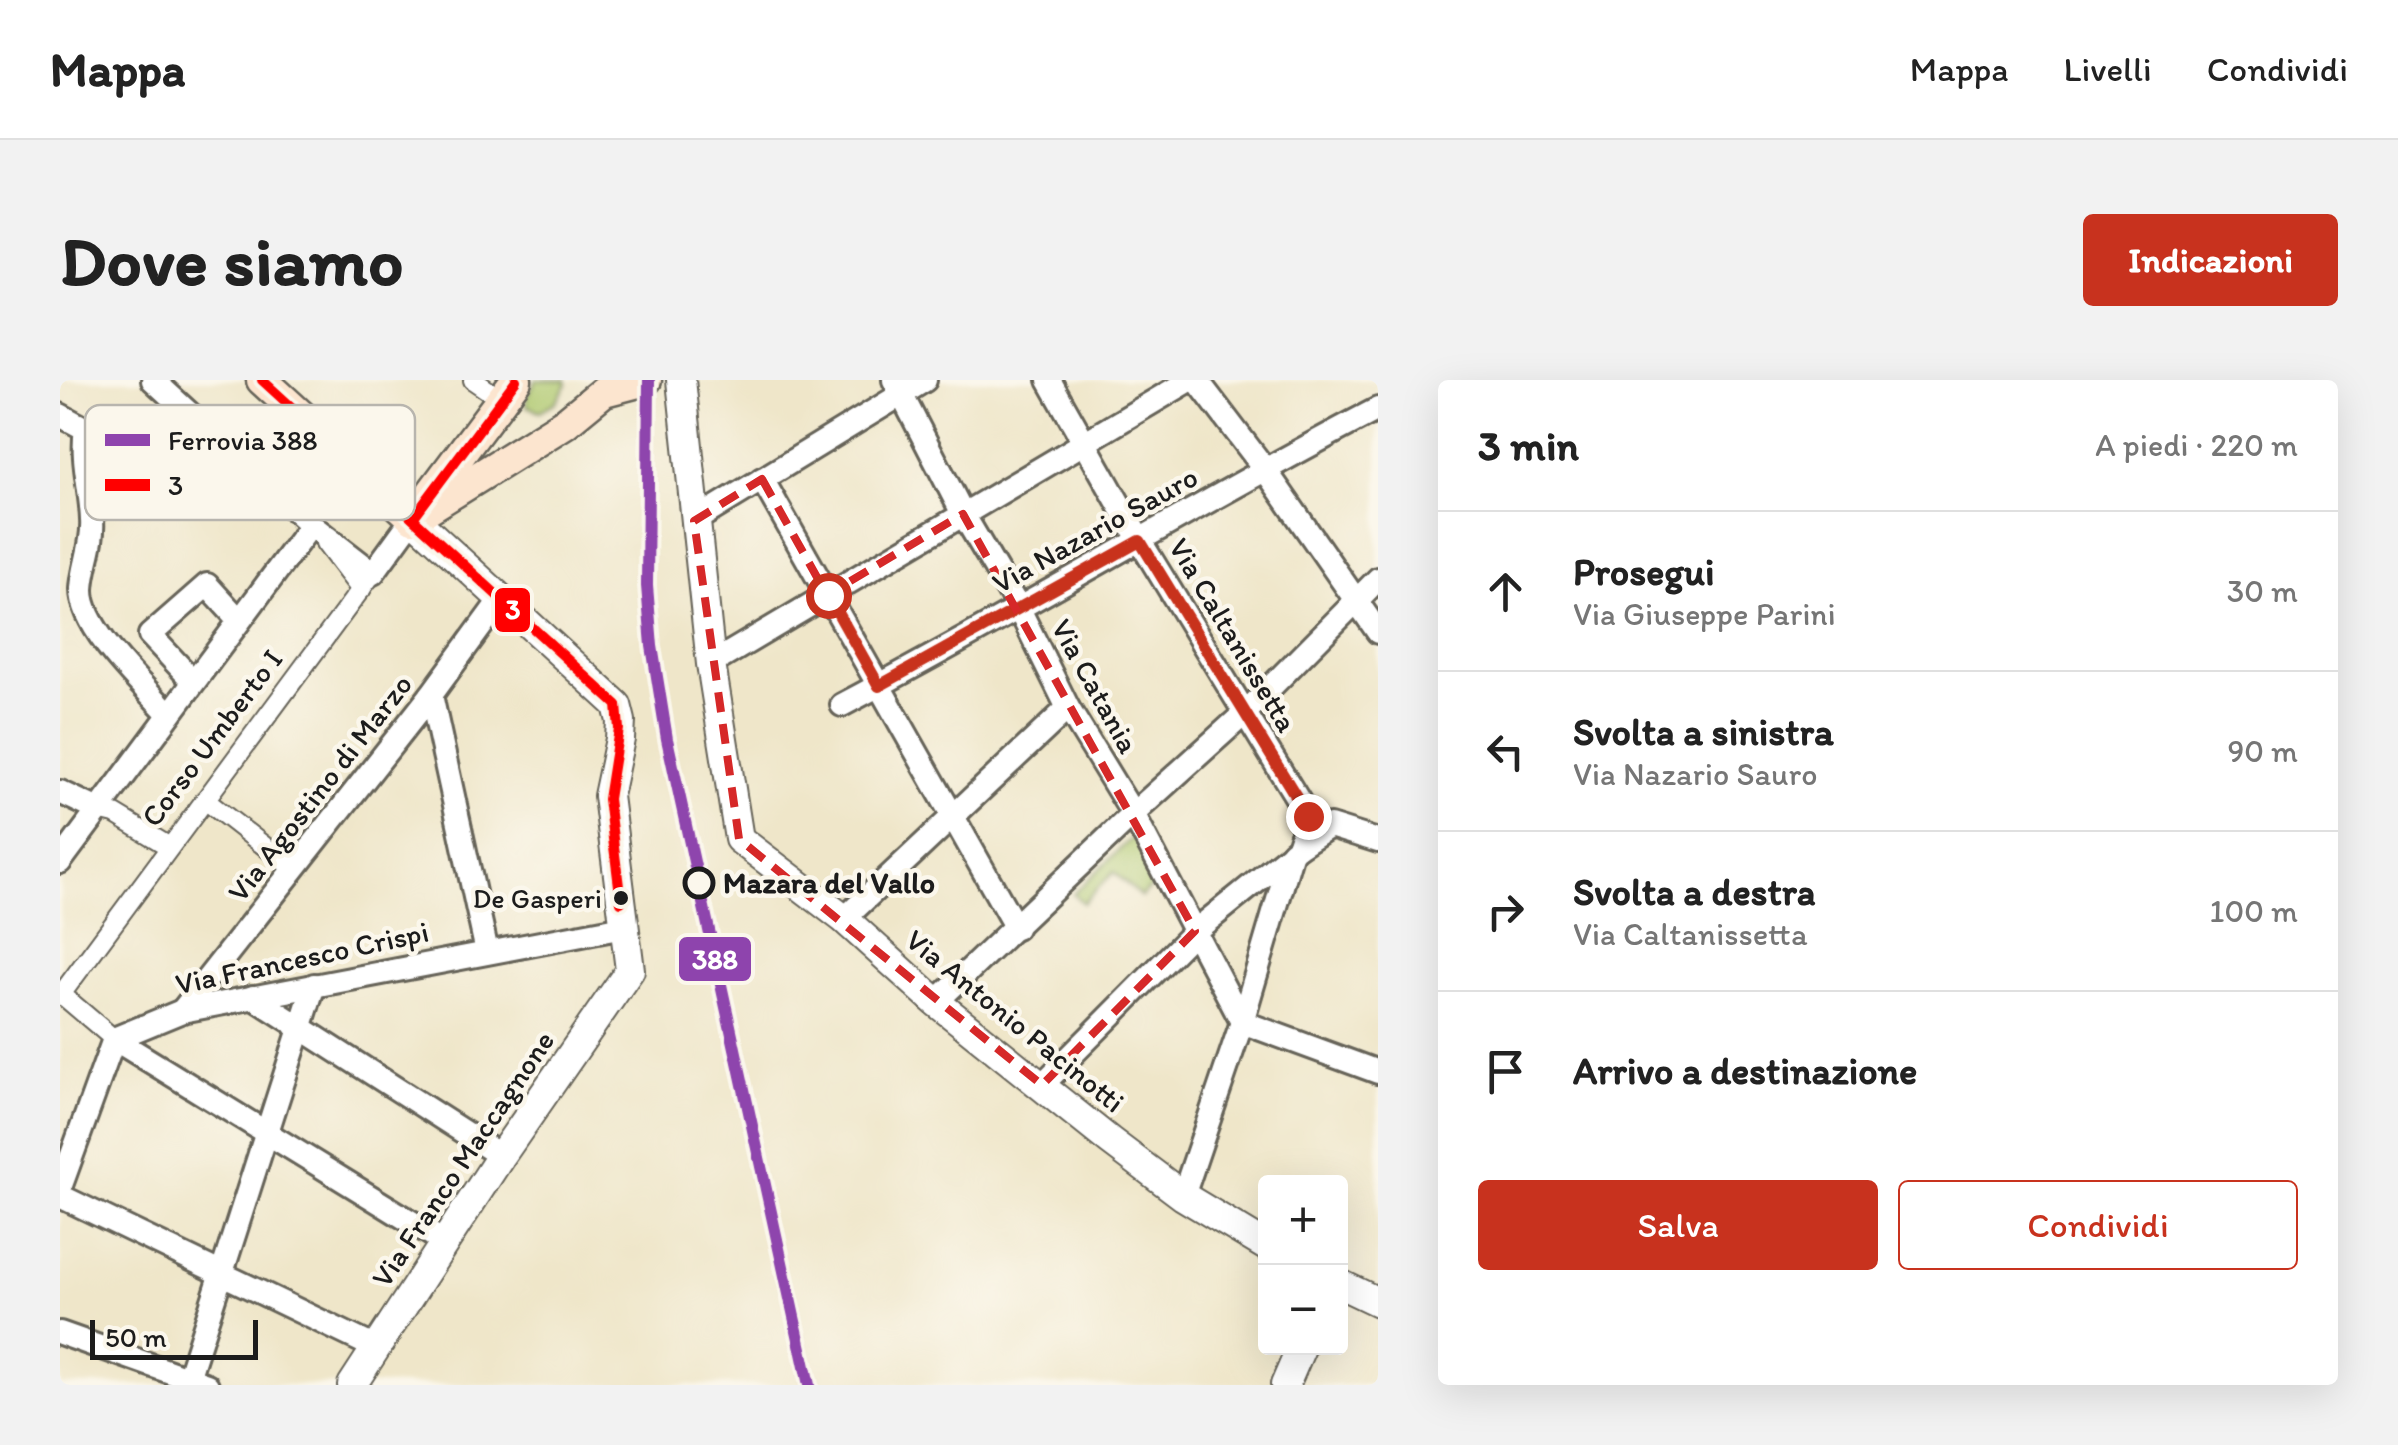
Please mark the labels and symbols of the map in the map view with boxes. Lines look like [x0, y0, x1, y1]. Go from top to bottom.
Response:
legend [85, 405, 415, 520]
text: Ferrovia 388 [168, 423, 318, 457]
street label: Via Nazario Sauro [986, 458, 1204, 601]
text: 3 [168, 468, 183, 502]
street label: Via Caltanissetta [1161, 531, 1306, 739]
route start [806, 573, 852, 619]
line badge: 3 [493, 586, 532, 634]
text: 3 [505, 592, 521, 626]
street label: Via Catania [1043, 612, 1148, 760]
street label: Corso Umberto I [133, 642, 290, 834]
street label: Via Agostino di Marzo [219, 667, 420, 909]
route end [1286, 794, 1332, 840]
place label: Mazara del Vallo [723, 864, 935, 901]
marker: Mazara del Vallo [684, 868, 714, 898]
place label: De Gasperi [473, 881, 602, 915]
marker: De Gasperi [611, 888, 631, 908]
street label: Via Francesco Crispi [172, 913, 432, 1002]
street label: Via Antonio Pacinotti [898, 921, 1132, 1120]
line badge: 388 [677, 935, 753, 983]
text: 388 [692, 942, 738, 976]
street label: Via Franco Maccagnone [363, 1023, 562, 1294]
scale bar [90, 1315, 258, 1360]

